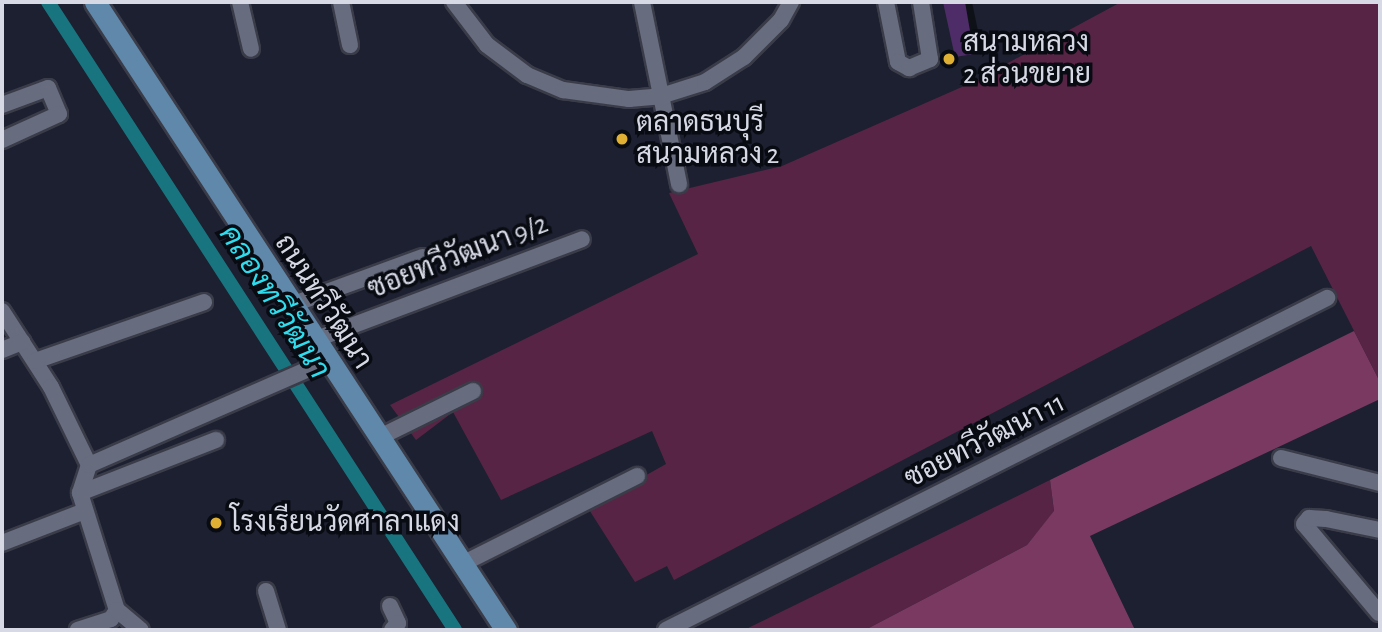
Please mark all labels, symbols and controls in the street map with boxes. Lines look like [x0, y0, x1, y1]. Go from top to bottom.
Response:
place label: สนามหลวง 2 ส่วนขยาย [963, 26, 1091, 92]
marker: สนามหลวง 2 ส่วนขยาย [941, 51, 957, 67]
place label: ตลาดธนบุรี สนามหลวง 2 [636, 106, 779, 172]
marker: ตลาดธนบุรี สนามหลวง 2 [614, 131, 630, 147]
street label: ซอยทวีวัฒนา 9/2 [363, 207, 553, 307]
water label: คลองทวีวัฒนา [211, 219, 337, 385]
street label: ถนนทวีวัฒนา [267, 228, 379, 376]
street label: ซอยทวีวัฒนา 11 [899, 386, 1071, 496]
place label: โรงเรียนวัดศาลาแดง [230, 506, 460, 540]
marker: โรงเรียนวัดศาลาแดง [208, 515, 224, 531]

